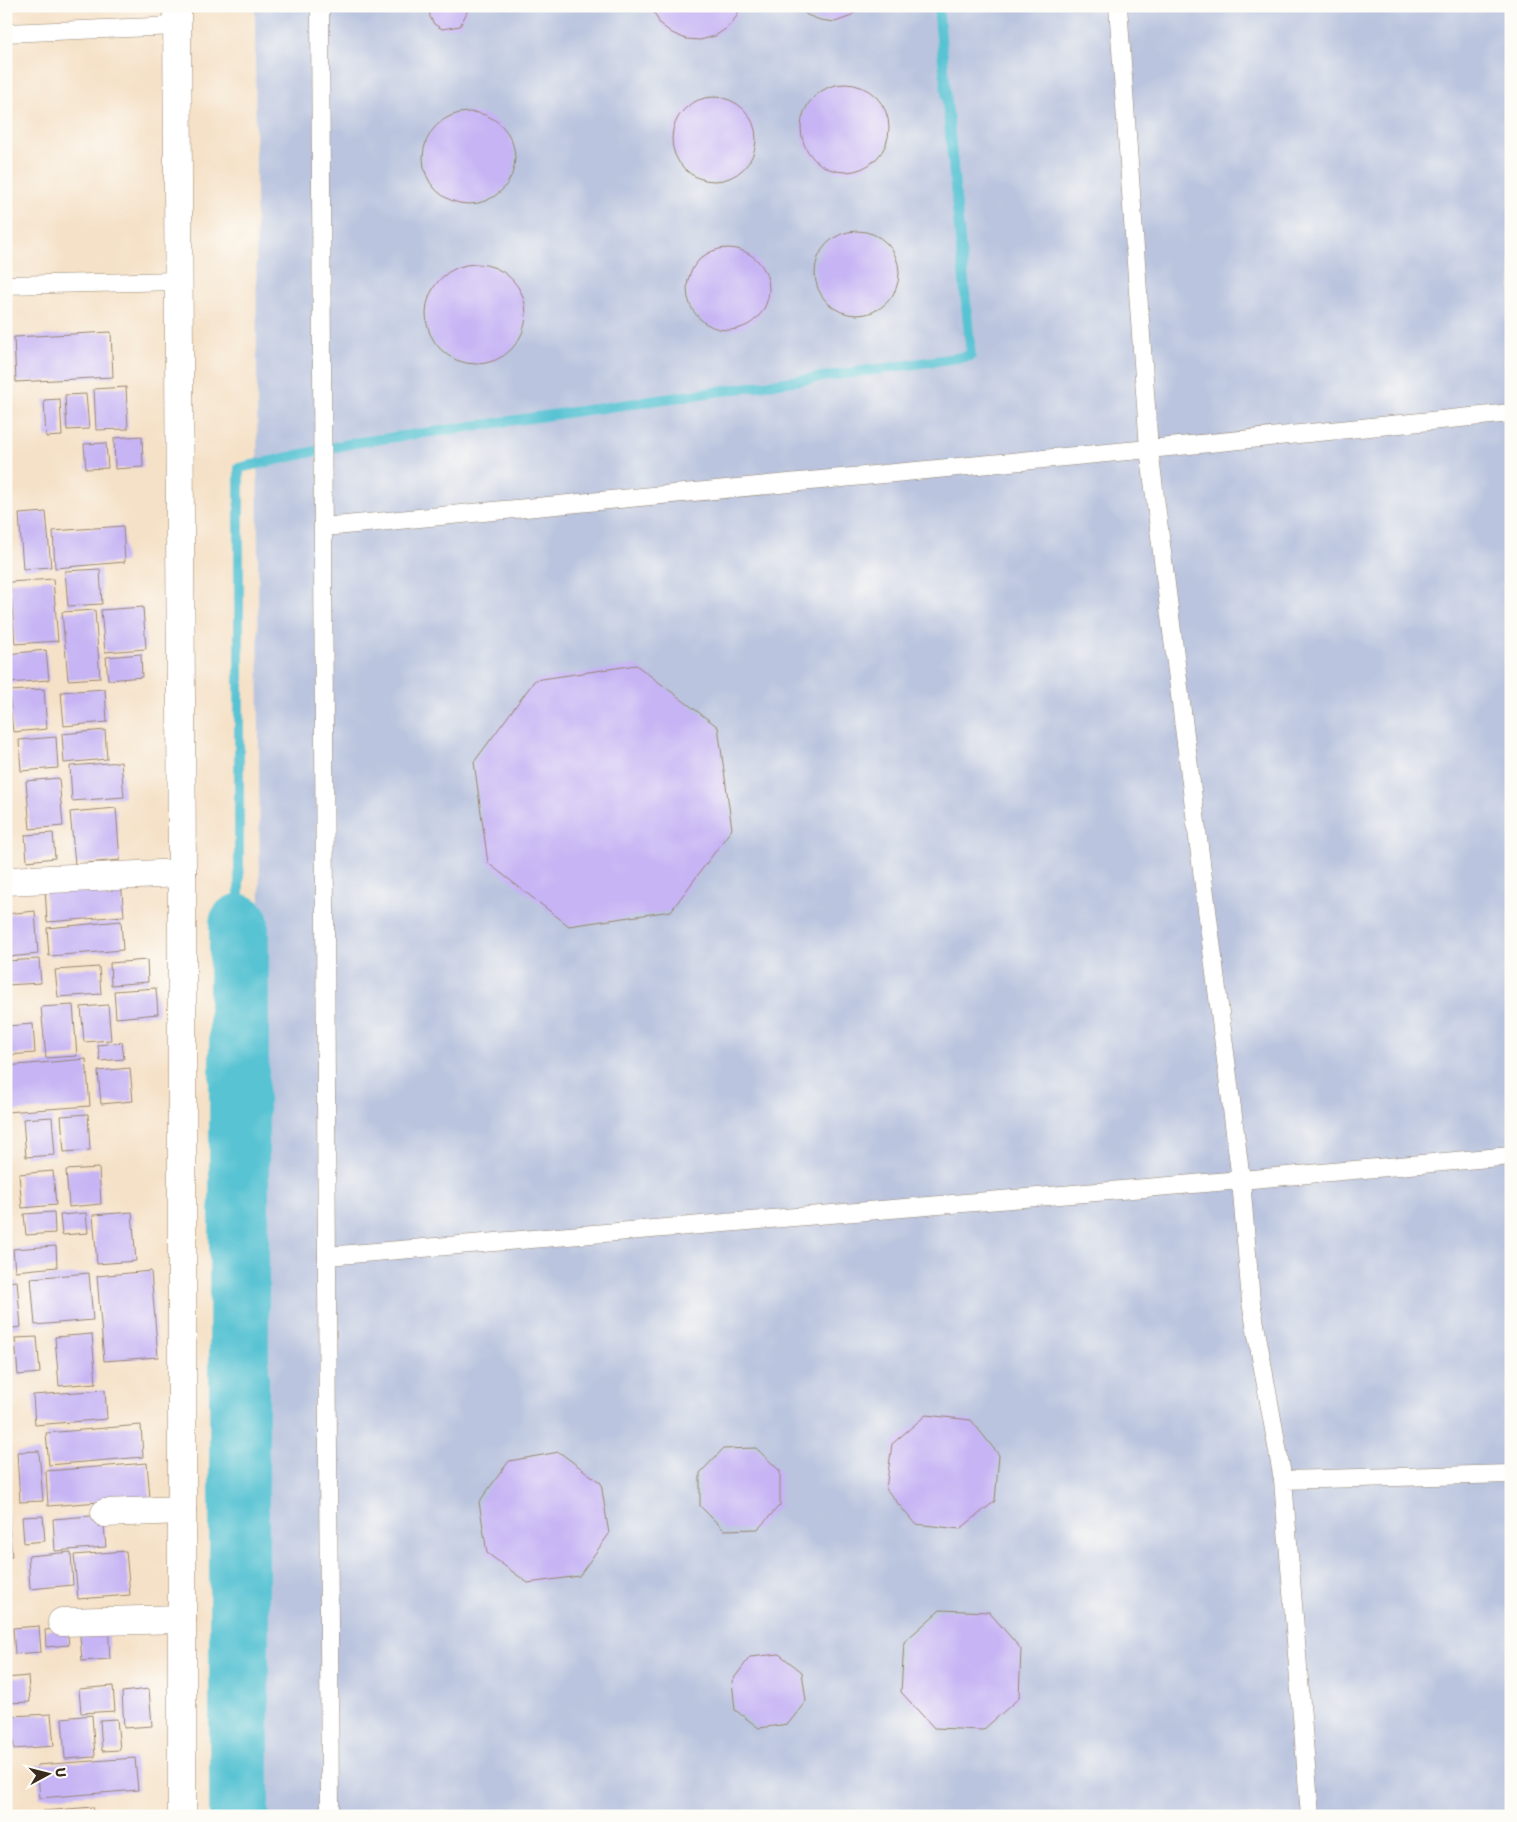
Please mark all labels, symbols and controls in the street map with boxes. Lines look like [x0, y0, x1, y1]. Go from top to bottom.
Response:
north arrow [22, 1750, 72, 1800]
text: U [51, 1767, 70, 1778]

